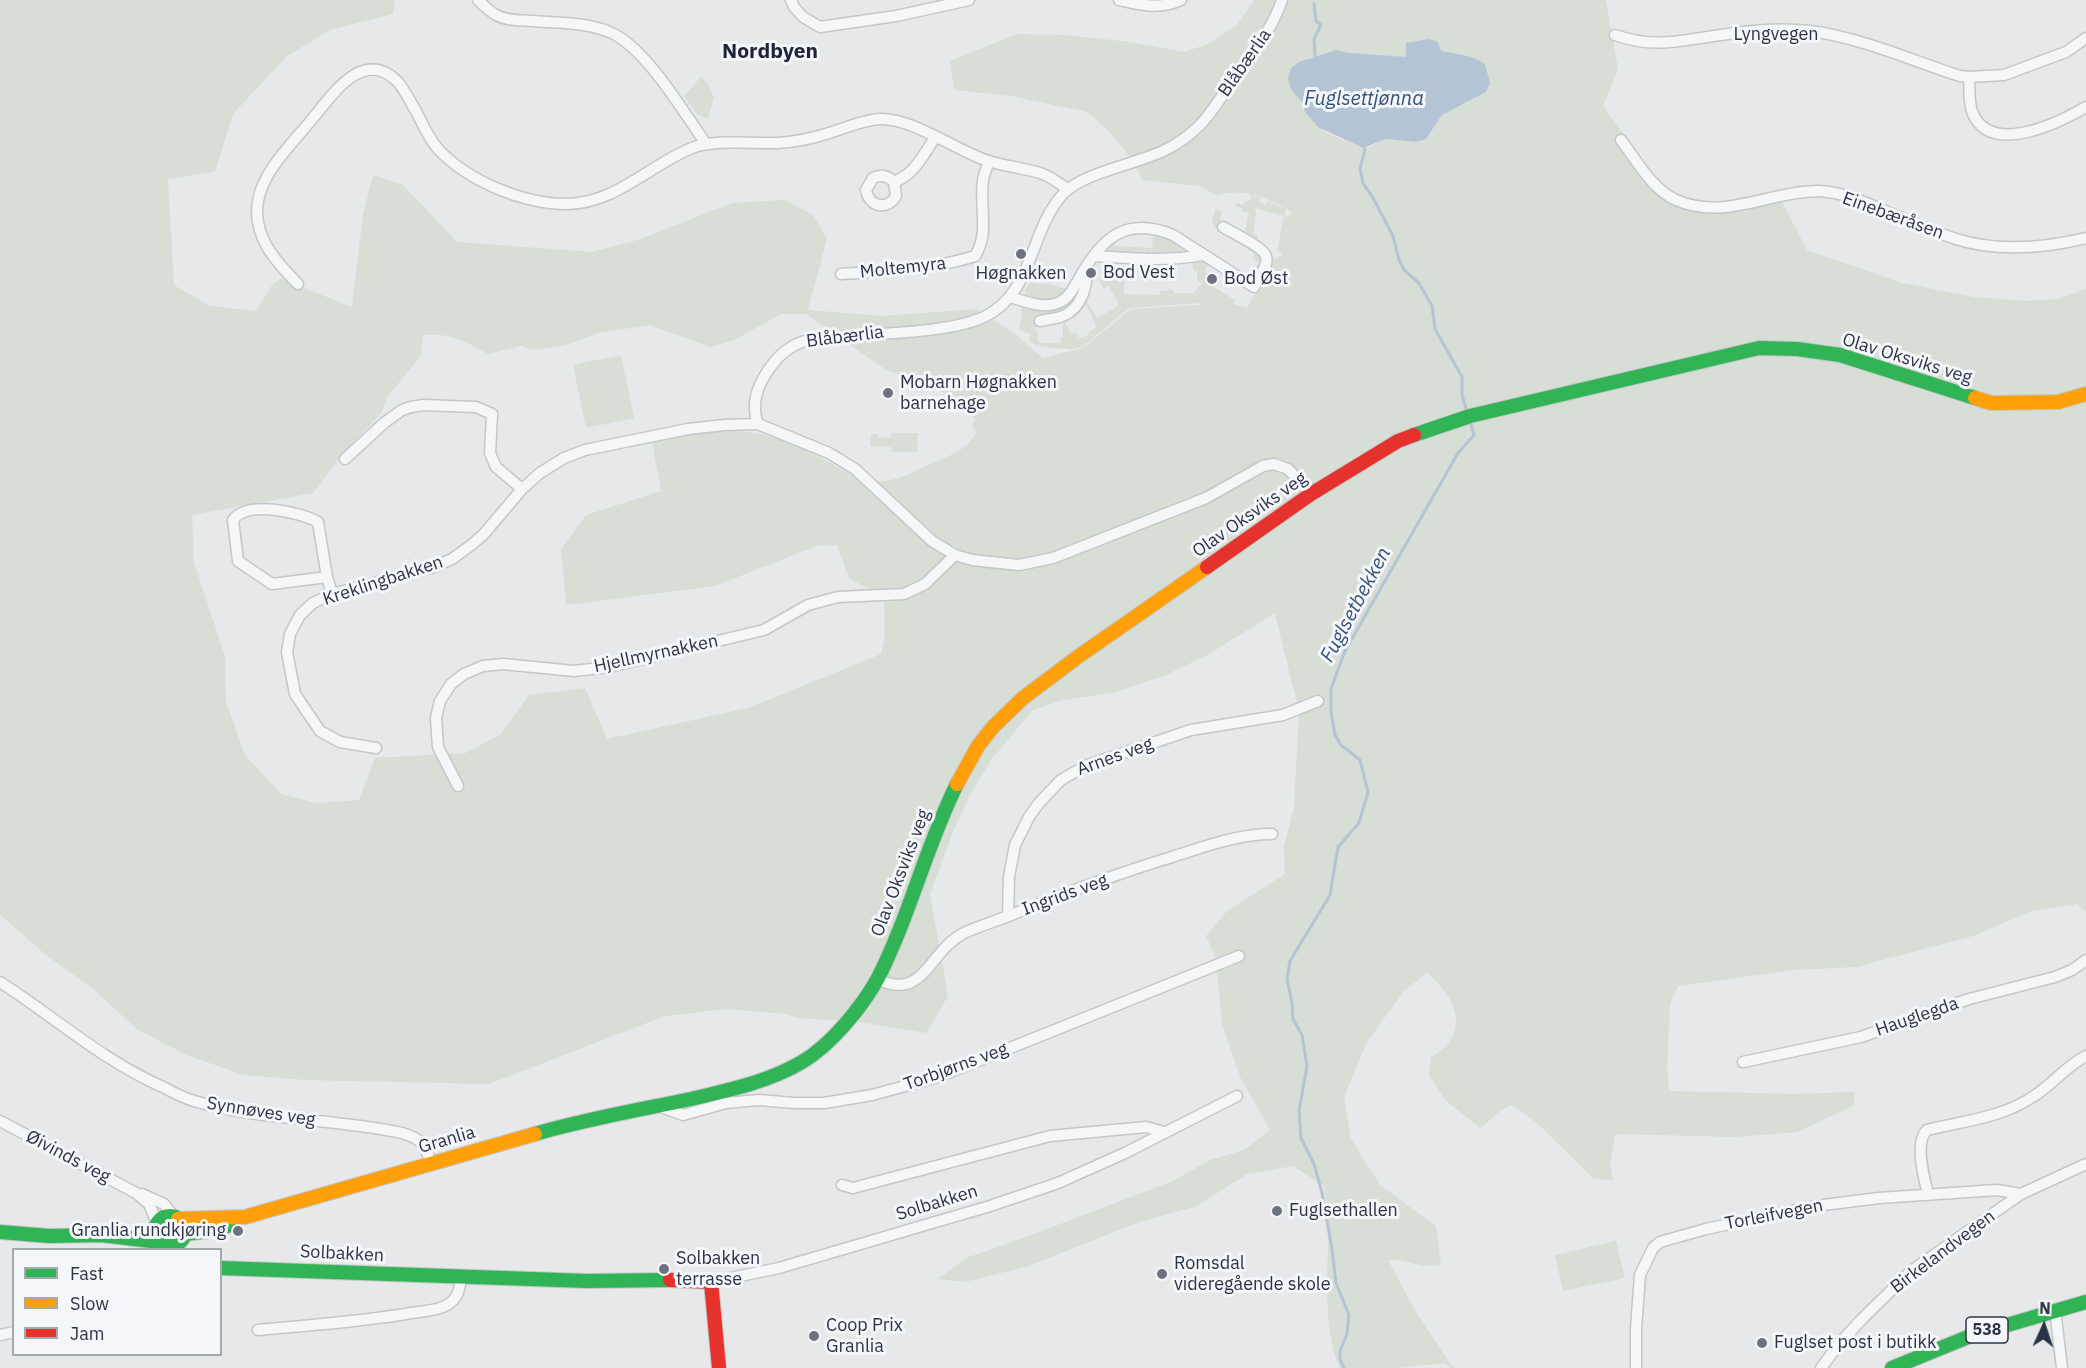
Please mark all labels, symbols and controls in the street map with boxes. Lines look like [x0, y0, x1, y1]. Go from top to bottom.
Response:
street label: Lyngvegen [1733, 24, 1819, 46]
street label: Blåbærlia [1214, 25, 1276, 101]
district label: Nordbyen [722, 39, 818, 65]
water label: Fuglsettjønna [1304, 87, 1424, 111]
street label: Einebæråsen [1839, 188, 1947, 244]
marker: Høgnakken [1014, 247, 1028, 261]
street label: Moltemyra [859, 253, 947, 283]
place label: Bod Vest [1103, 262, 1175, 284]
place label: Høgnakken [975, 263, 1067, 285]
marker: Bod Vest [1084, 266, 1098, 280]
place label: Bod Øst [1224, 268, 1288, 290]
marker: Bod Øst [1205, 272, 1219, 286]
street label: Blåbærlia [805, 322, 885, 352]
street label: Olav Oksviks veg [1839, 329, 1975, 389]
place label: Mobarn Høgnakken barnehage [900, 372, 1057, 415]
marker: Mobarn Høgnakken barnehage [881, 386, 895, 400]
street label: Olav Oksviks veg [1189, 468, 1311, 562]
water label: Fuglsetbekken [1316, 543, 1396, 667]
street label: Kreklingbakken [320, 551, 446, 611]
street label: Hjellmyrnakken [592, 630, 720, 678]
street label: Arnes veg [1074, 733, 1156, 781]
street label: Olav Oksviks veg [867, 806, 935, 940]
street label: Ingrids veg [1019, 870, 1111, 920]
street label: Hauglegda [1873, 993, 1961, 1041]
street label: Torbjørns veg [901, 1038, 1011, 1096]
street label: Synnøves veg [205, 1093, 317, 1131]
street label: Granlia [416, 1122, 478, 1158]
street label: Øivinds veg [22, 1126, 114, 1188]
street label: Solbakken [894, 1180, 980, 1226]
street label: Torleifvegen [1723, 1195, 1825, 1235]
place label: Fuglsethallen [1289, 1200, 1398, 1222]
marker: Fuglsethallen [1270, 1204, 1284, 1218]
street label: Birkelandvegen [1887, 1206, 1999, 1298]
place label: Granlia rundkjøring [71, 1220, 226, 1242]
marker: Granlia rundkjøring [231, 1224, 245, 1238]
street label: Solbakken [299, 1241, 385, 1267]
legend [12, 1248, 222, 1356]
place label: Solbakken terrasse [676, 1248, 760, 1290]
place label: Romsdal videregående skole [1174, 1253, 1331, 1296]
text: Fast [70, 1262, 104, 1285]
marker: Solbakken terrasse [657, 1262, 671, 1276]
marker: Romsdal videregående skole [1155, 1267, 1169, 1281]
text: Slow [70, 1292, 109, 1315]
north arrow [2014, 1296, 2074, 1356]
text: N [2039, 1298, 2051, 1318]
place label: Coop Prix Granlia [826, 1315, 903, 1358]
road number: 538 [1966, 1317, 2008, 1343]
text: Jam [70, 1322, 105, 1345]
marker: Coop Prix Granlia [807, 1329, 821, 1343]
place label: Fuglset post i butikk [1774, 1332, 1936, 1354]
marker: Fuglset post i butikk [1755, 1336, 1769, 1350]

